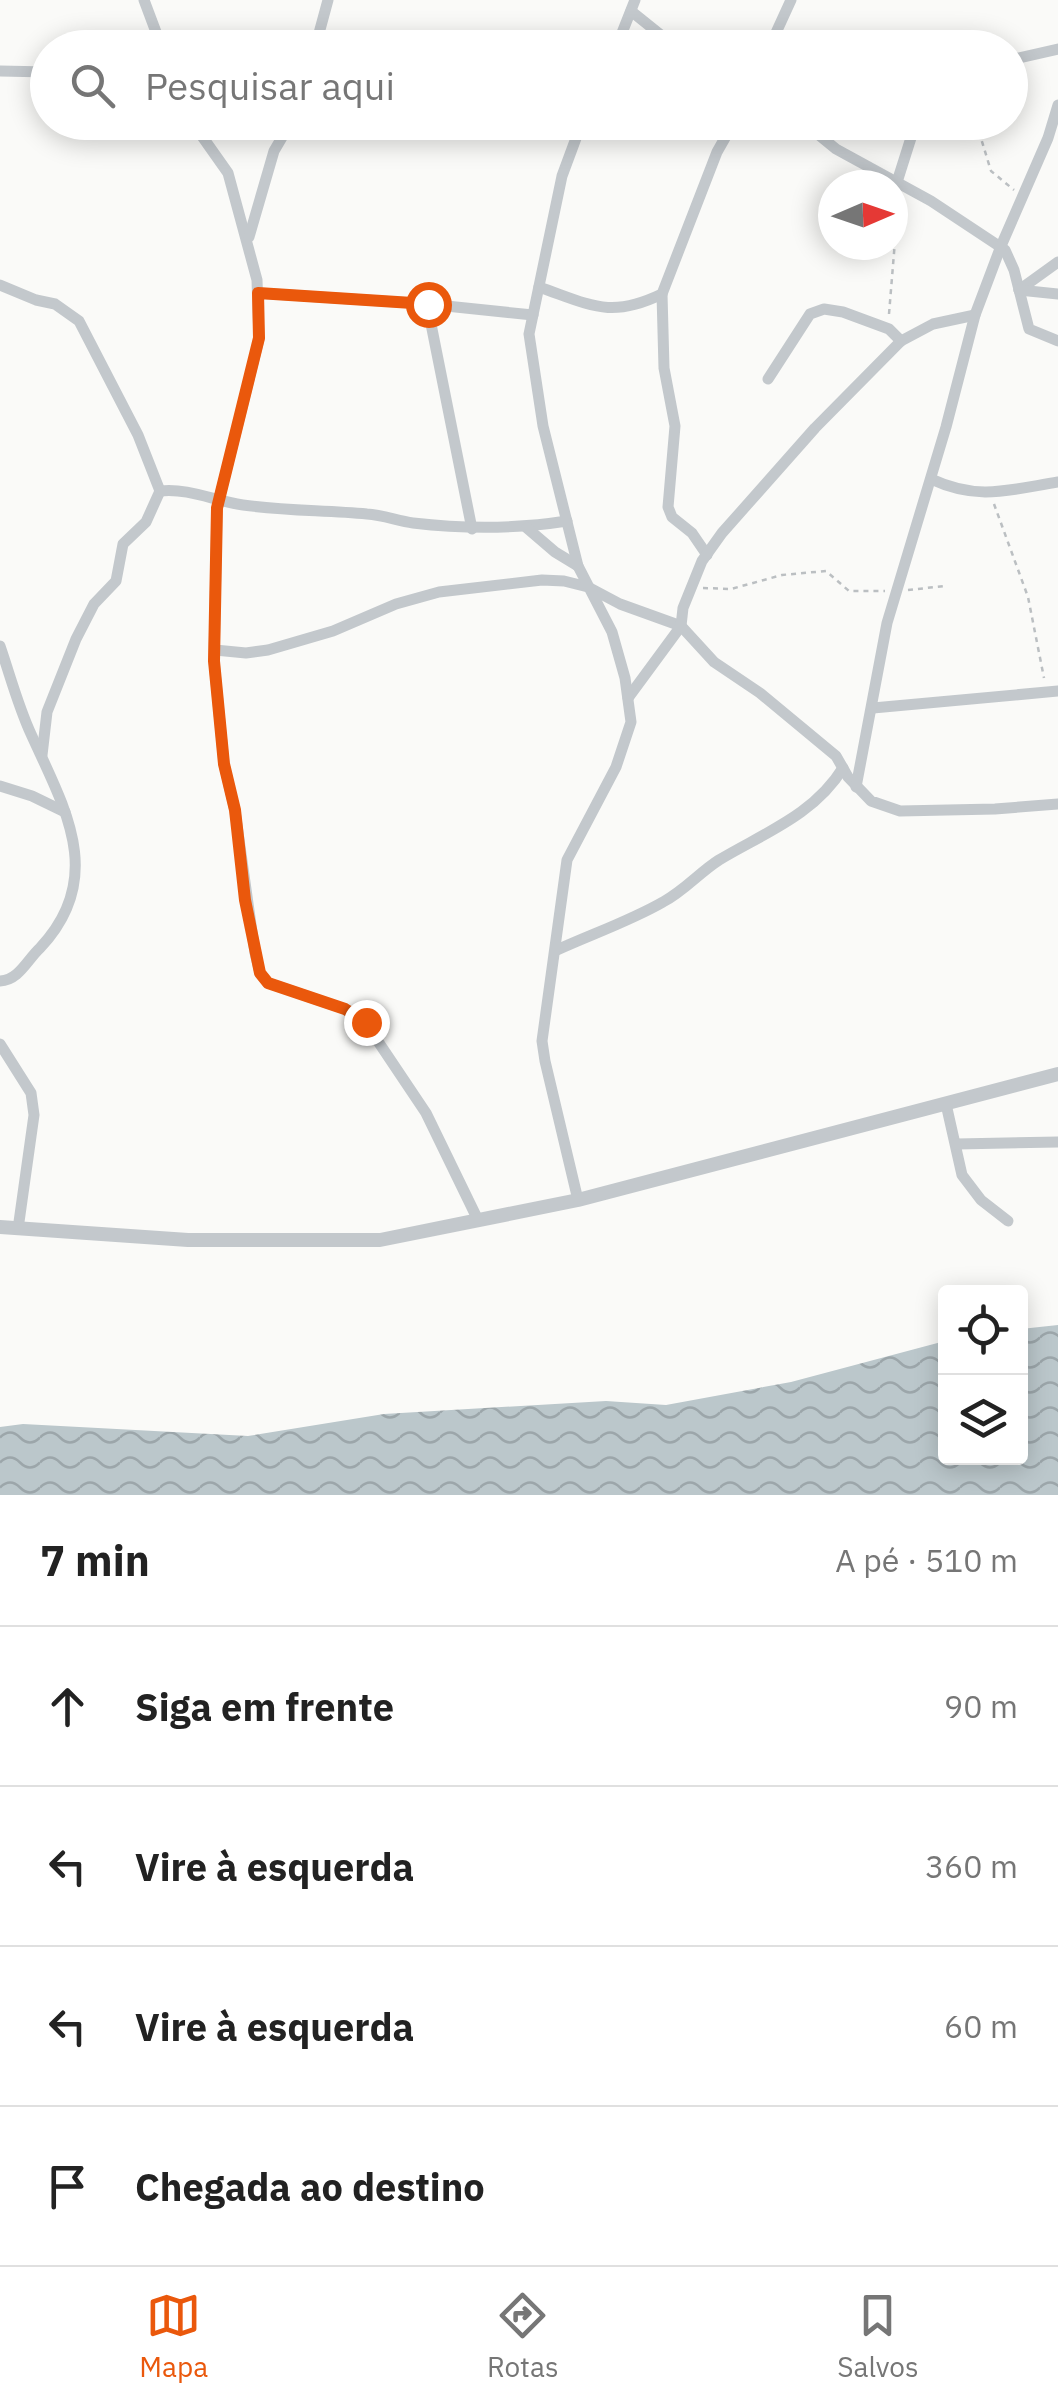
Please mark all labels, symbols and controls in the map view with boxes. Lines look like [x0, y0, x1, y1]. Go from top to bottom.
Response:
search box [30, 30, 1028, 140]
icon: search [65, 58, 120, 113]
text: Pesquisar aqui [145, 61, 395, 110]
north arrow [818, 170, 908, 260]
route start [406, 282, 452, 328]
route end [344, 1000, 390, 1046]
map controls [938, 1285, 1028, 1465]
button: locate [938, 1285, 1028, 1375]
button: layers [938, 1375, 1028, 1465]
text: 7 min [40, 1533, 150, 1588]
text: A pé · 510 m [835, 1539, 1018, 1581]
icon: ahead [40, 1679, 95, 1734]
text: Siga em frente [135, 1682, 394, 1731]
text: 90 m [944, 1685, 1018, 1727]
icon: left [40, 1839, 95, 1894]
text: Vire à esquerda [135, 1842, 414, 1891]
text: 360 m [925, 1845, 1018, 1887]
icon: left [40, 1999, 95, 2054]
text: Vire à esquerda [135, 2002, 414, 2051]
text: 60 m [944, 2005, 1018, 2047]
icon: arrive [40, 2159, 95, 2214]
text: Chegada ao destino [135, 2162, 485, 2211]
tab: Mapa [139, 2288, 208, 2385]
tab: Rotas [487, 2288, 559, 2385]
tab: Salvos [837, 2288, 919, 2385]

